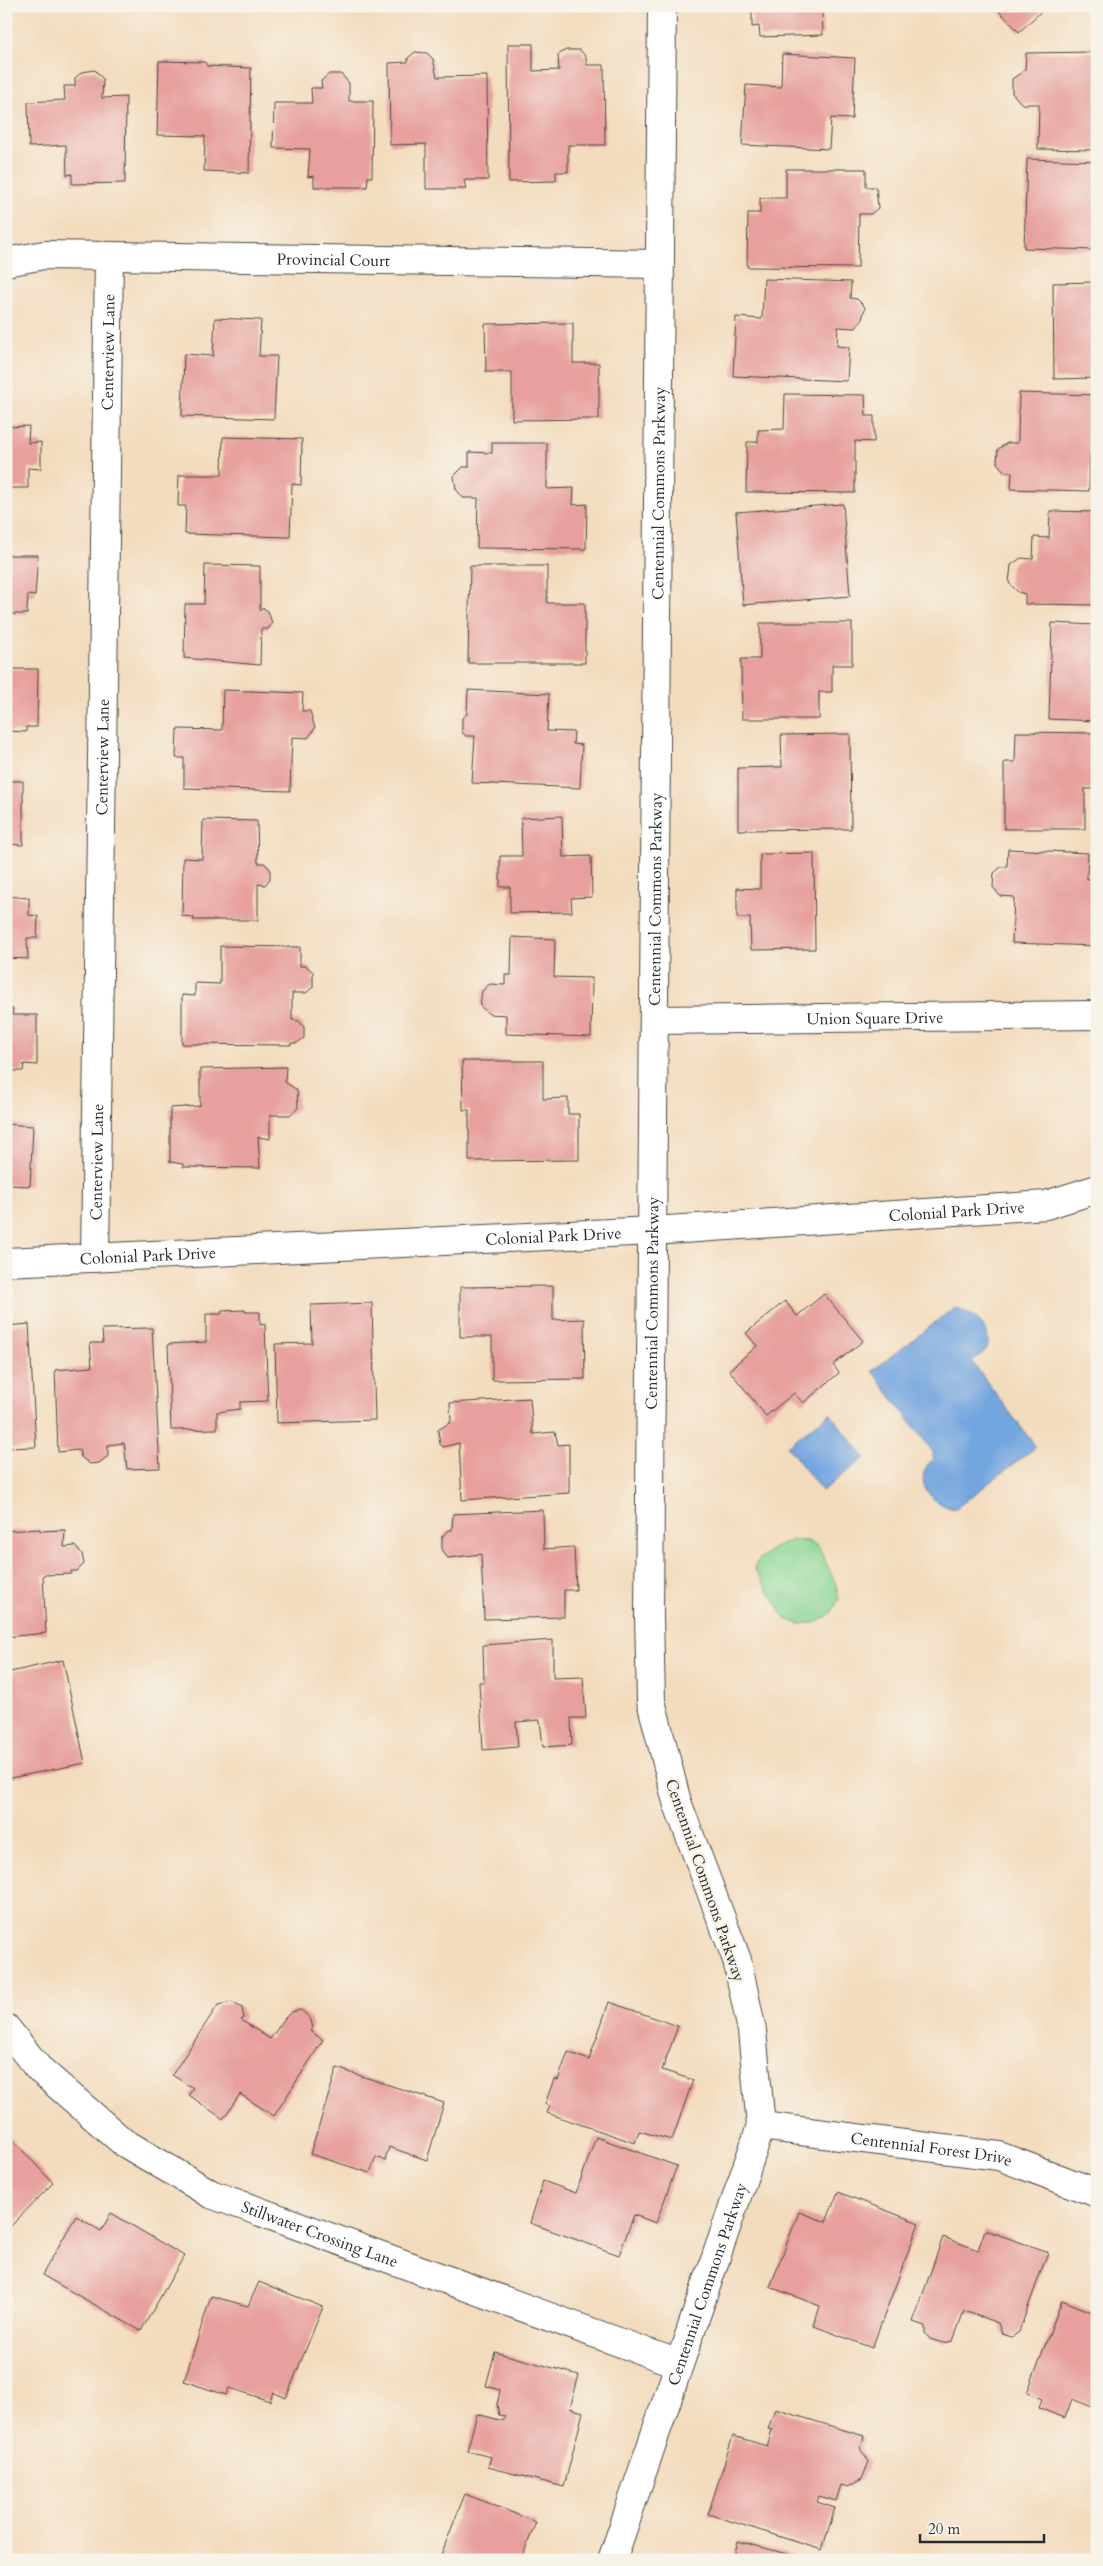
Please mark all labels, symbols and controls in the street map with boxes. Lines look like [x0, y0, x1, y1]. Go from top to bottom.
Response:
street label: Provincial Court [276, 248, 390, 272]
street label: Centerview Lane [97, 294, 120, 411]
street label: Centennial Commons Parkway [647, 386, 671, 600]
street label: Centerview Lane [91, 699, 115, 816]
street label: Centennial Commons Parkway [644, 792, 668, 1006]
street label: Union Square Drive [806, 1007, 944, 1030]
street label: Centerview Lane [86, 1104, 109, 1221]
street label: Centennial Commons Parkway [641, 1196, 664, 1410]
street label: Colonial Park Drive [888, 1196, 1025, 1227]
street label: Colonial Park Drive [485, 1222, 622, 1251]
street label: Colonial Park Drive [79, 1242, 216, 1270]
street label: Centennial Commons Parkway [660, 1776, 750, 1985]
street label: Centennial Forest Drive [849, 2127, 1015, 2172]
street label: Centennial Commons Parkway [663, 2179, 753, 2389]
street label: Stillwater Crossing Lane [238, 2196, 401, 2273]
scale bar [920, 2511, 1044, 2543]
text: 20 m [928, 2519, 960, 2539]

